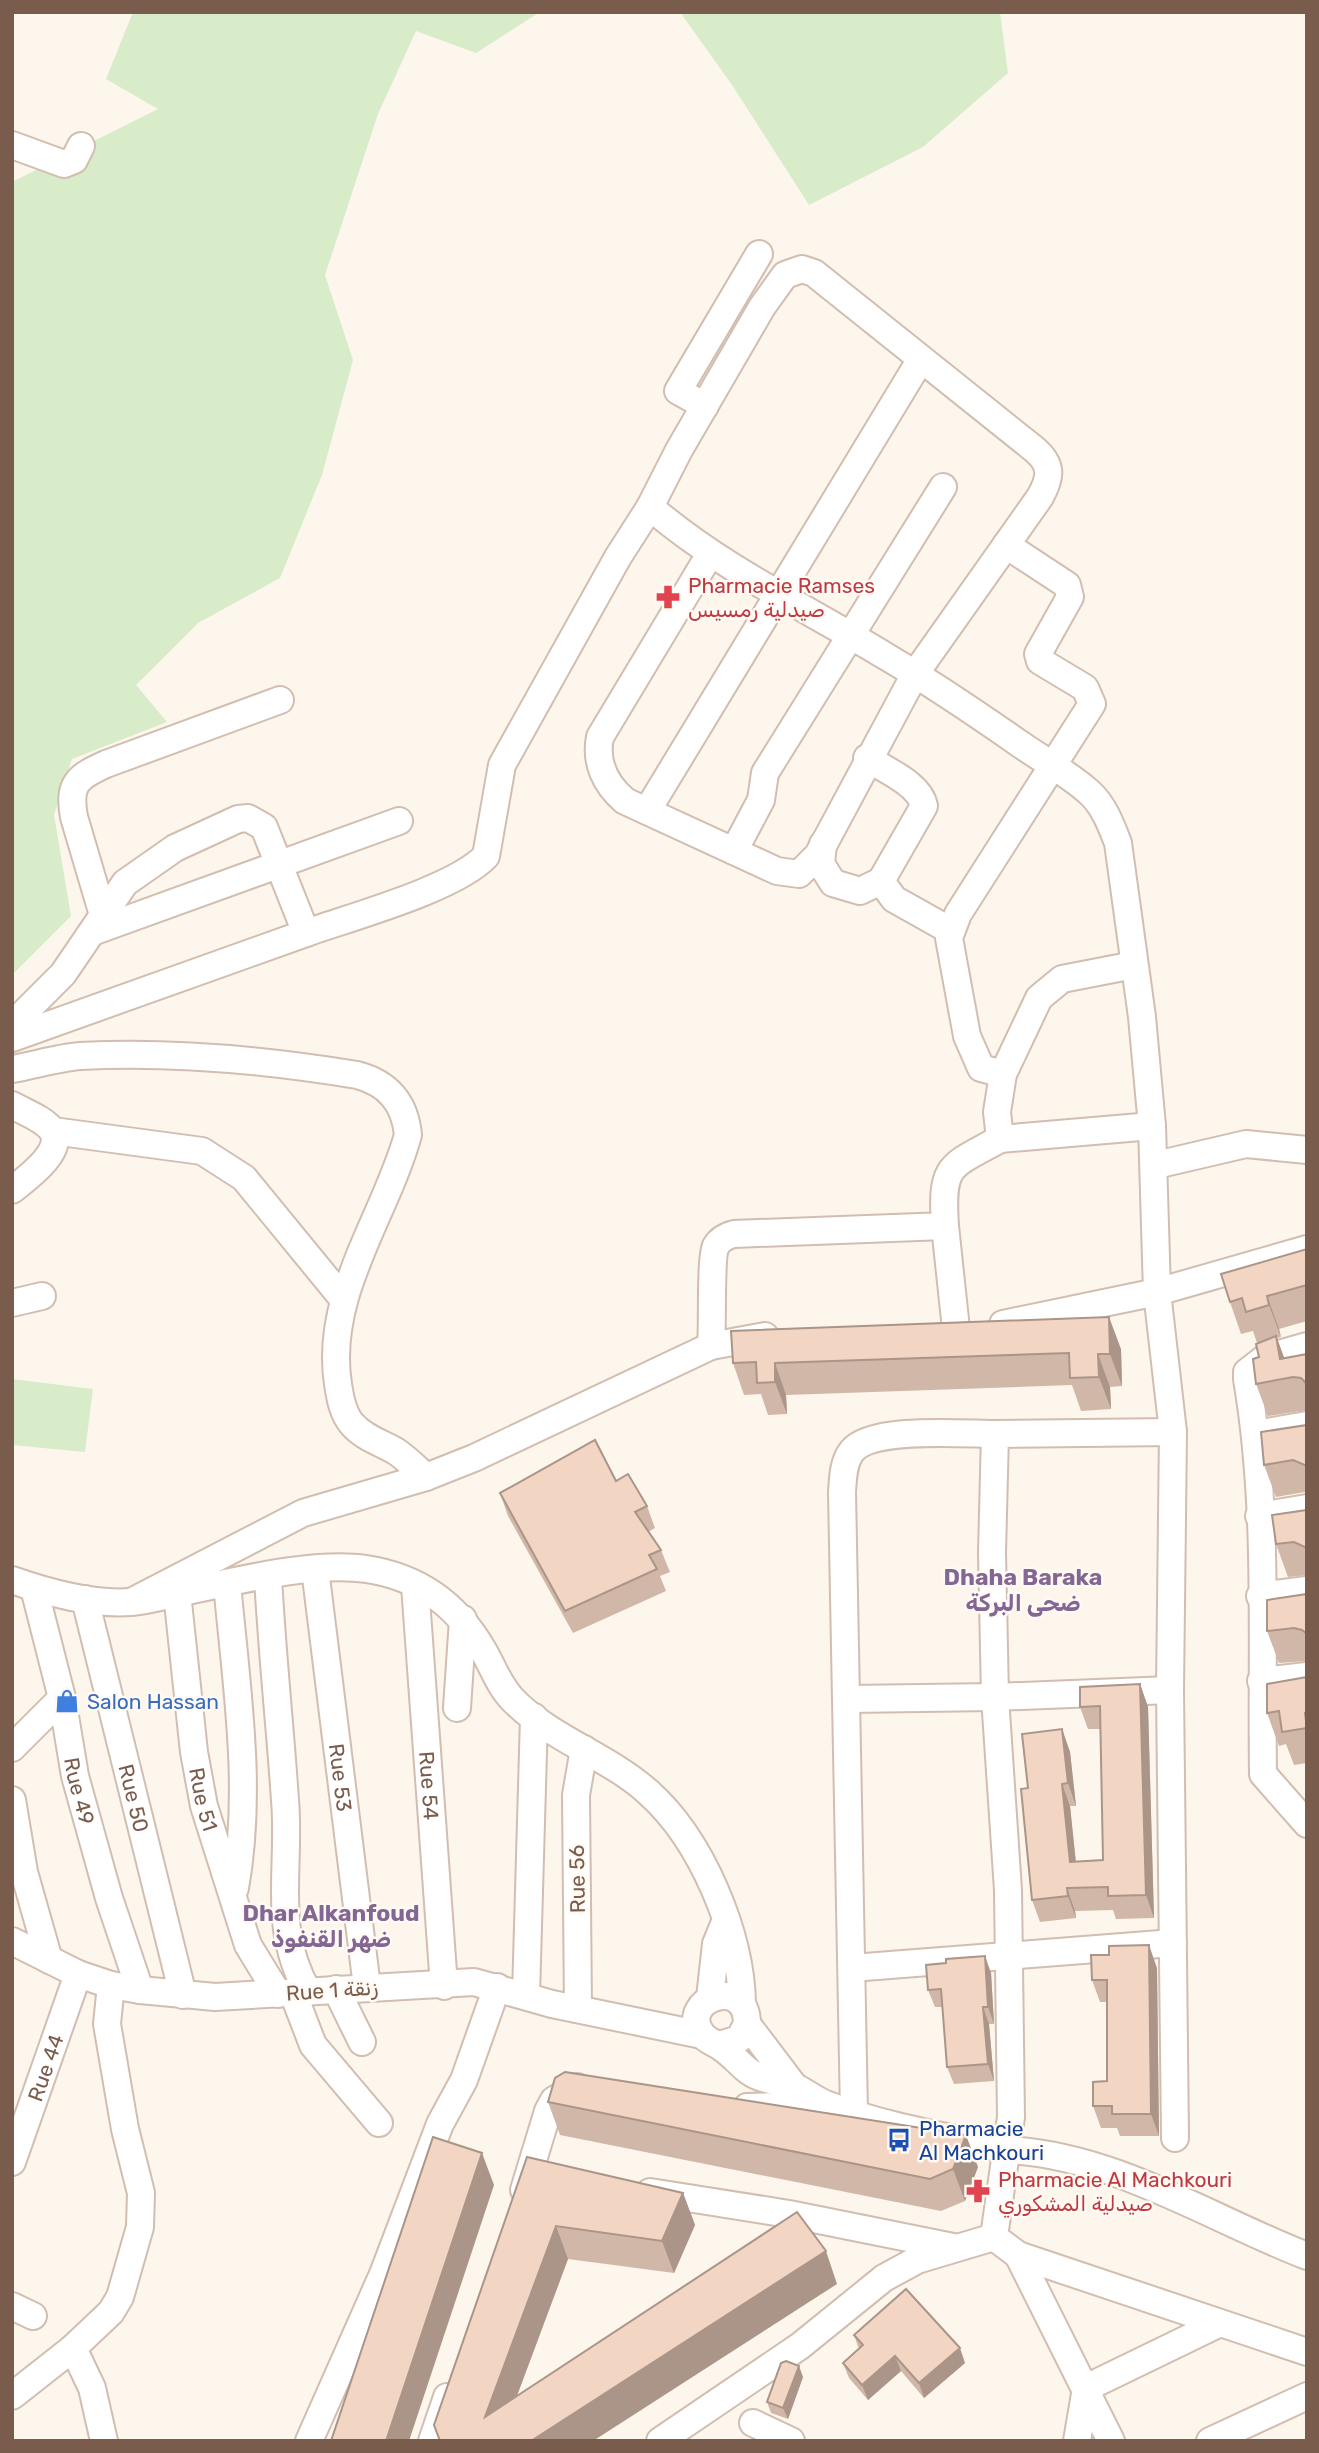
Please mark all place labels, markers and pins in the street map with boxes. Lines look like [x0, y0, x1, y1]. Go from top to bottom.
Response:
place label: Pharmacie Ramses صيدلية رمسيس [688, 573, 875, 622]
pharmacy icon: Pharmacie Ramses صيدلية رمسيس [654, 583, 682, 611]
shop icon: Salon Hassan [53, 1687, 81, 1715]
place label: Salon Hassan [87, 1689, 219, 1714]
place label: Pharmacie Al Machkouri [919, 2116, 1044, 2165]
bus stop icon: Pharmacie Al Machkouri [885, 2126, 913, 2154]
place label: Pharmacie Al Machkouri صيدلية المشكوري [998, 2167, 1232, 2218]
pharmacy icon: Pharmacie Al Machkouri صيدلية المشكوري [964, 2177, 992, 2205]

